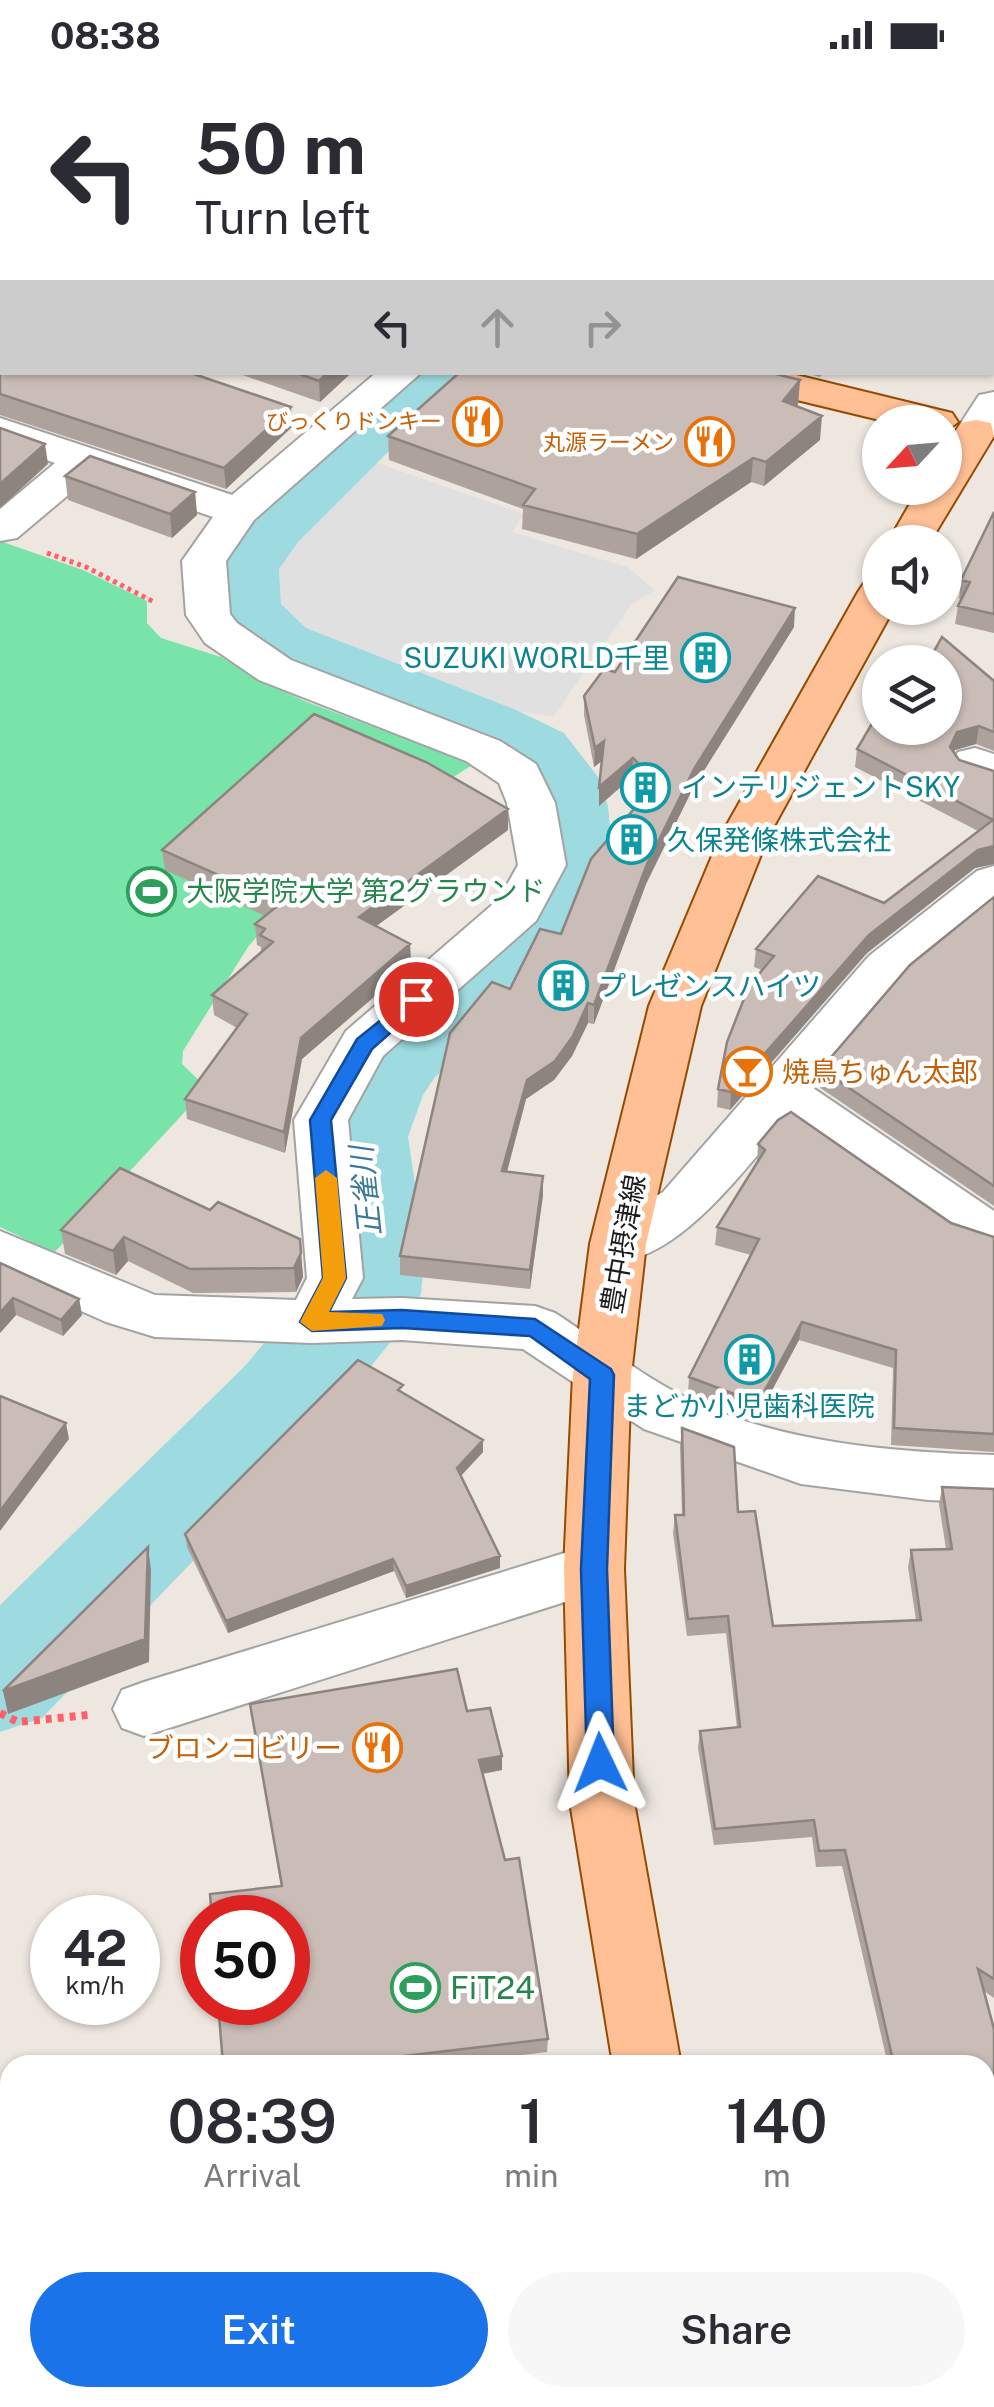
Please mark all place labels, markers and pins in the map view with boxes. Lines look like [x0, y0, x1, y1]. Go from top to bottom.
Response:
restaurant icon: びっくりドンキー [451, 395, 503, 447]
place label: びっくりドンキー [266, 408, 442, 434]
restaurant icon: 丸源ラーメン [683, 416, 735, 468]
place label: 丸源ラーメン [543, 429, 674, 455]
building icon: SUZUKI WORLD千里 [679, 632, 731, 684]
place label: SUZUKI WORLD千里 [404, 641, 670, 674]
building icon: インテリジェントSKY [620, 761, 672, 813]
place label: インテリジェントSKY [681, 770, 960, 803]
building icon: 久保発條株式会社 [606, 814, 658, 866]
place label: 久保発條株式会社 [667, 823, 891, 856]
sports icon: 大阪学院大学 第2グラウンド [125, 865, 177, 917]
place label: 大阪学院大学 第2グラウンド [186, 874, 546, 907]
pin [374, 957, 459, 1042]
building icon: プレゼンスハイツ [537, 960, 589, 1012]
place label: プレゼンスハイツ [598, 969, 821, 1002]
bar icon: 焼鳥ちゅん太郎 [721, 1046, 773, 1098]
place label: 焼鳥ちゅん太郎 [782, 1055, 978, 1088]
building icon: まどか小児歯科医院 [723, 1333, 775, 1385]
place label: まどか小児歯科医院 [623, 1389, 875, 1422]
restaurant icon: ブロンコビリー [351, 1722, 403, 1774]
place label: ブロンコビリー [146, 1731, 342, 1764]
sports icon: FiT24 [389, 1962, 441, 2014]
place label: FiT24 [450, 1969, 535, 2006]

